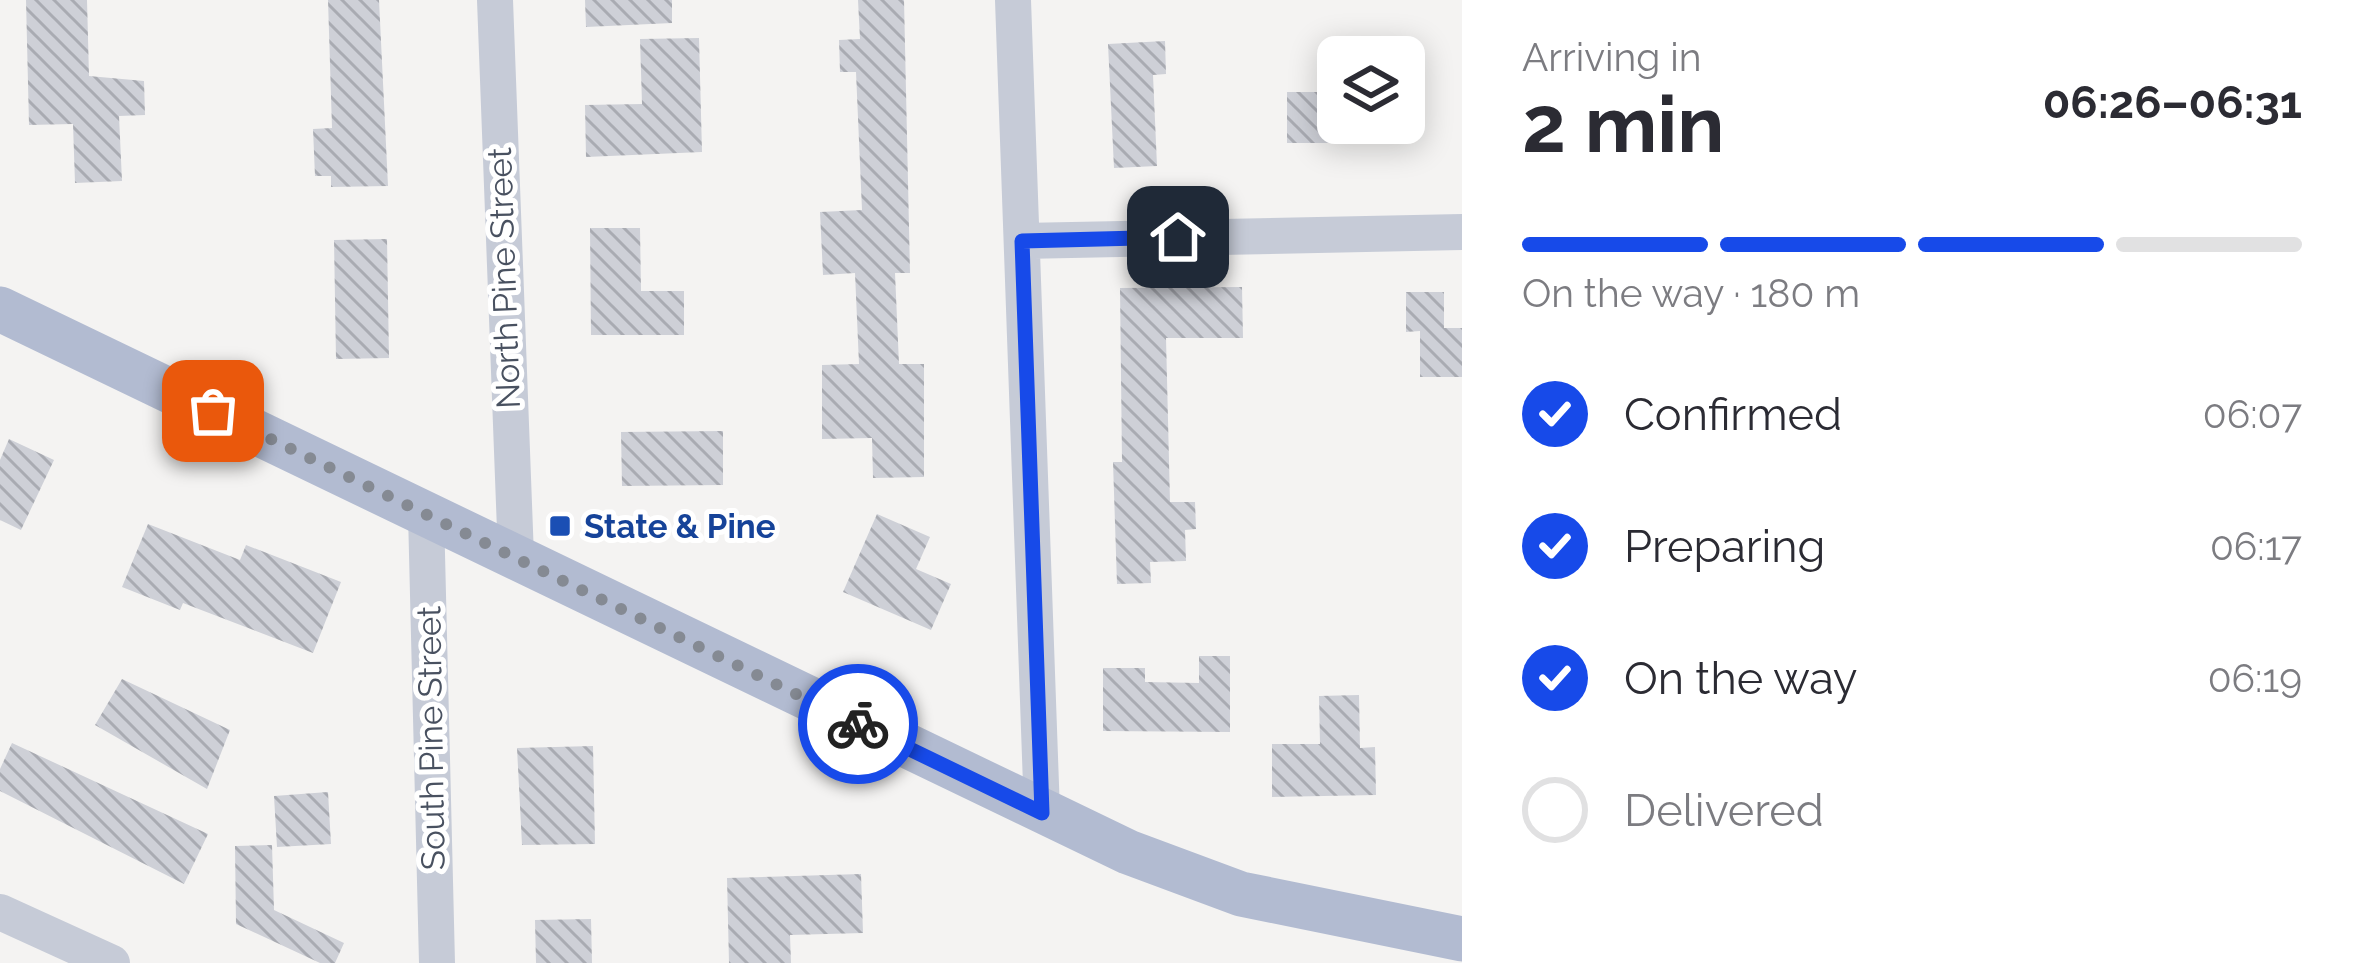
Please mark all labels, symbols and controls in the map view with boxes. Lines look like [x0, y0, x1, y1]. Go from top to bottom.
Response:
text: Arriving in [1522, 34, 1702, 80]
map controls [1317, 36, 1425, 144]
button: layers [1317, 36, 1425, 144]
text: 06:26–06:31 [2043, 76, 2302, 129]
text: 2 min [1522, 79, 1724, 170]
street label: North Pine Street [480, 147, 528, 409]
pin [1127, 186, 1229, 288]
icon: home [1145, 204, 1211, 270]
text: On the way · 180 m [1522, 270, 1860, 316]
pin [162, 360, 264, 462]
icon: bag [180, 378, 246, 444]
icon: check [1522, 381, 1588, 447]
text: Confirmed [1624, 388, 1842, 441]
text: 06:07 [2203, 391, 2302, 437]
place label: State & Pine [584, 507, 776, 546]
marker: State & Pine [547, 513, 573, 539]
icon: check [1522, 513, 1588, 579]
text: Preparing [1624, 520, 1825, 573]
text: 06:17 [2210, 523, 2302, 569]
street label: South Pine Street [409, 606, 453, 870]
icon: check [1522, 645, 1588, 711]
text: On the way [1624, 652, 1858, 705]
text: 06:19 [2208, 655, 2302, 701]
courier [798, 664, 918, 784]
icon: bike [825, 691, 891, 757]
text: Delivered [1624, 784, 1824, 837]

